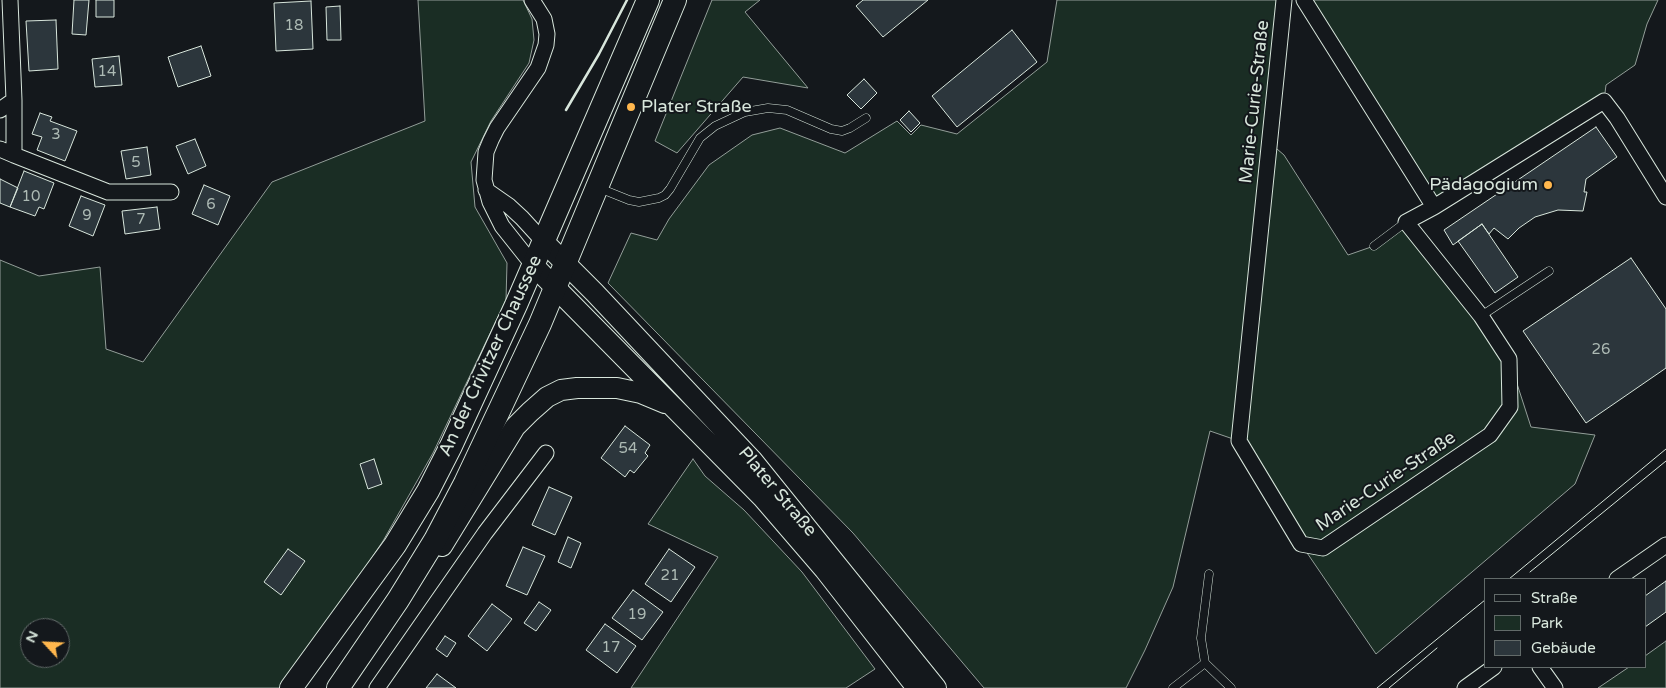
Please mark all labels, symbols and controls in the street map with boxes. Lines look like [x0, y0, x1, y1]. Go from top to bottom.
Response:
house number: 18 [285, 17, 303, 35]
street label: Marie-Curie-Straße [1236, 19, 1274, 185]
house number: 14 [98, 63, 116, 81]
place label: Plater Straße [641, 96, 752, 118]
marker: Plater Straße [625, 101, 637, 113]
house number: 3 [51, 126, 61, 144]
house number: 5 [131, 154, 141, 172]
place label: Pädagogium [1429, 174, 1538, 196]
marker: Pädagogium [1542, 179, 1554, 191]
house number: 10 [22, 188, 40, 206]
house number: 6 [206, 196, 216, 214]
house number: 9 [82, 207, 92, 225]
house number: 7 [136, 211, 146, 229]
street label: An der Crivitzer Chaussee [435, 252, 547, 460]
house number: 26 [1592, 341, 1610, 359]
street label: Marie-Curie-Straße [1312, 427, 1460, 537]
house number: 54 [619, 440, 637, 458]
street label: Plater Straße [733, 443, 821, 541]
house number: 21 [661, 567, 679, 585]
legend [1484, 578, 1646, 668]
text: Straße [1531, 589, 1577, 607]
house number: 19 [628, 606, 646, 624]
text: Park [1531, 614, 1563, 632]
north arrow [20, 618, 70, 668]
text: N [22, 628, 42, 646]
house number: 17 [602, 639, 620, 657]
text: Gebäude [1531, 639, 1596, 657]

